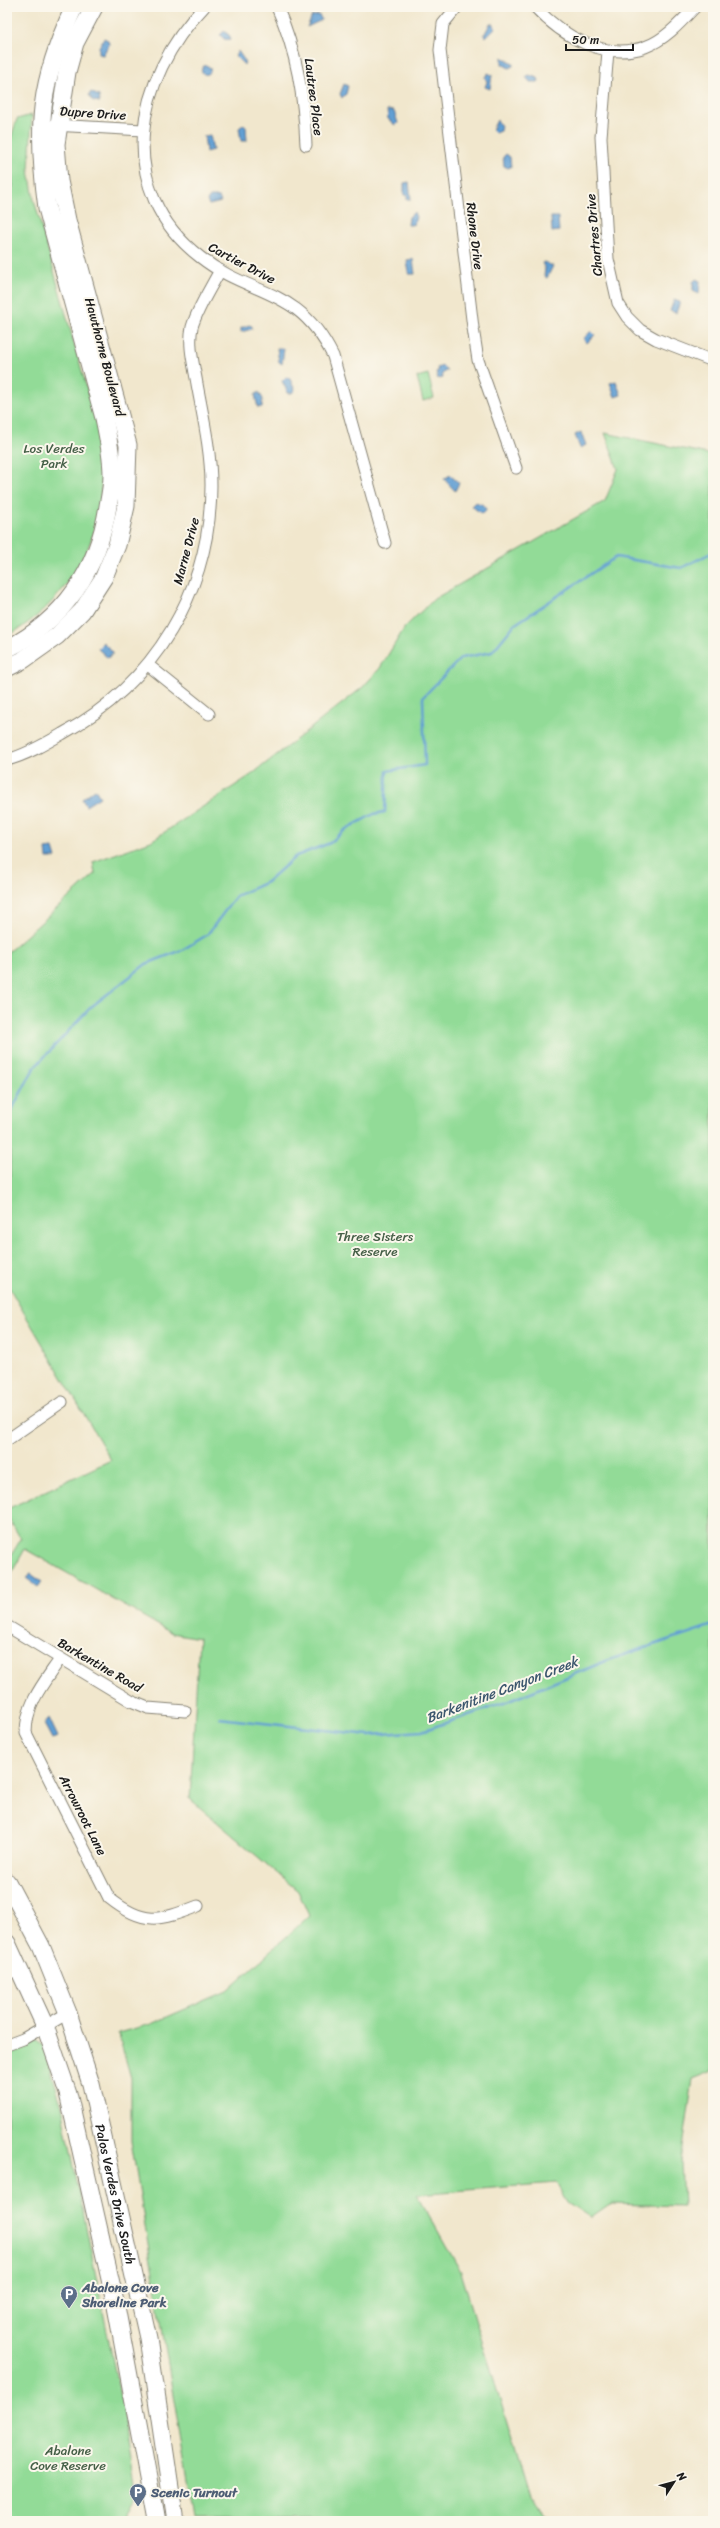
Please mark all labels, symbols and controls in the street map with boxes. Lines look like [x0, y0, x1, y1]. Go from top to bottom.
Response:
scale bar [566, 26, 633, 52]
text: 50 m [572, 29, 599, 51]
street label: Lautrec Place [298, 57, 330, 137]
street label: Dupre Drive [59, 99, 127, 127]
street label: Chartres Drive [579, 192, 609, 277]
street label: Rhone Drive [459, 201, 491, 271]
street label: Cartier Drive [204, 236, 280, 291]
street label: Hawthorne Boulevard [78, 295, 132, 420]
park label: Los Verdes Park [24, 437, 85, 475]
street label: Marne Drive [166, 514, 206, 587]
park label: Three Sisters Reserve [337, 1225, 414, 1263]
street label: Barkentine Road [53, 1631, 148, 1699]
water label: Barkenitine Canyon Creek [422, 1649, 583, 1730]
street label: Arrowroot Lane [52, 1769, 113, 1860]
street label: Palos Verdes Drive South [89, 2122, 143, 2266]
place label: Abalone Cove Shoreline Park [81, 2276, 167, 2314]
parking icon: Abalone Cove Shoreline Park [59, 2284, 79, 2309]
park label: Abalone Cove Reserve [30, 2439, 106, 2477]
north arrow [654, 2462, 694, 2502]
text: N [671, 2467, 692, 2485]
place label: Scenic Turnout [150, 2481, 238, 2504]
parking icon: Scenic Turnout [128, 2482, 148, 2507]

